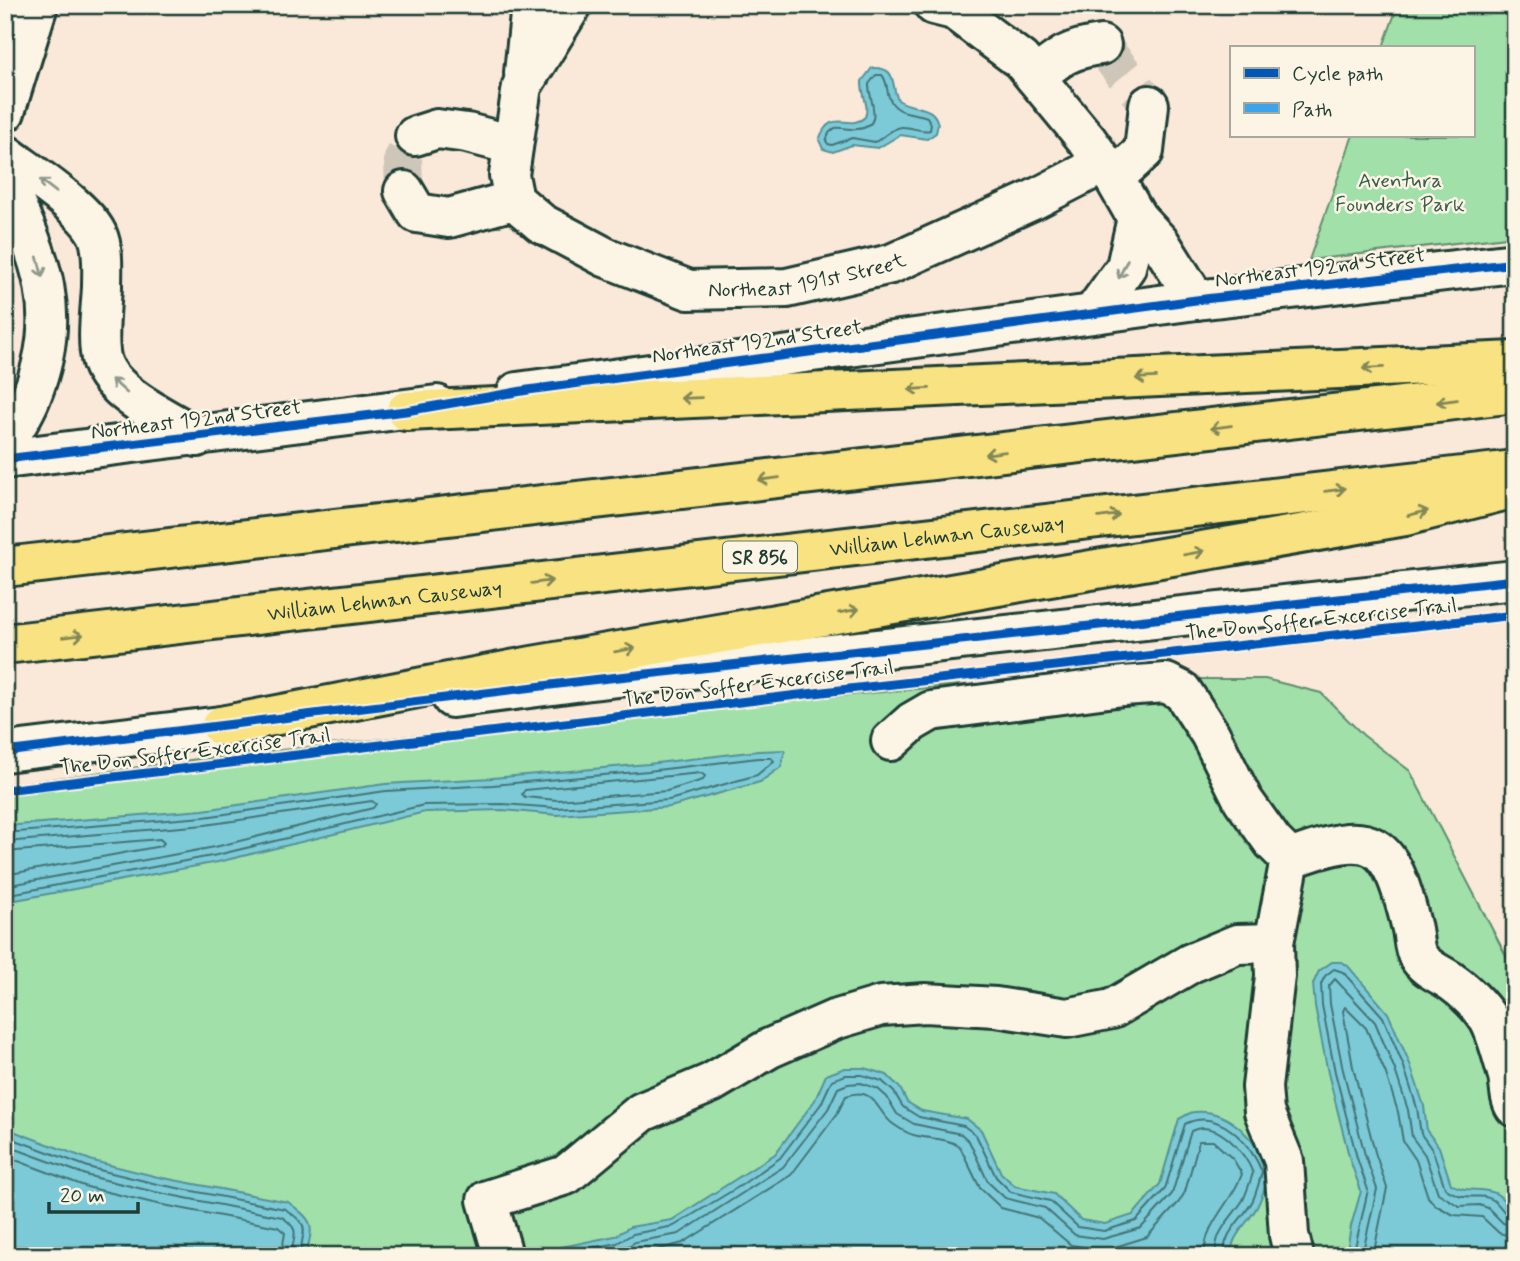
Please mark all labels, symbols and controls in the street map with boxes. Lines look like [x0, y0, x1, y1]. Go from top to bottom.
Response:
legend [1230, 46, 1474, 136]
text: Cycle path [1292, 60, 1383, 88]
text: Path [1292, 96, 1332, 124]
park label: Aventura Founders Park [1335, 167, 1465, 219]
one-way arrow [39, 179, 58, 194]
street label: Northeast 192nd Street [1213, 241, 1427, 295]
street label: Northeast 191st Street [708, 246, 911, 305]
one-way arrow [34, 256, 47, 278]
one-way arrow [1115, 258, 1129, 279]
street label: Northeast 192nd Street [650, 313, 864, 371]
one-way arrow [1362, 362, 1385, 375]
one-way arrow [1135, 372, 1158, 385]
one-way arrow [111, 377, 128, 394]
one-way arrow [908, 383, 930, 396]
one-way arrow [680, 392, 703, 405]
street label: Northeast 192nd Street [89, 393, 303, 447]
one-way arrow [1436, 395, 1459, 408]
one-way arrow [1210, 421, 1233, 434]
one-way arrow [984, 447, 1007, 460]
one-way arrow [758, 473, 781, 486]
one-way arrow [1323, 484, 1346, 497]
one-way arrow [1406, 506, 1429, 519]
street label: William Lehman Causeway [828, 509, 1066, 564]
one-way arrow [1097, 510, 1120, 523]
road number: SR 856 [723, 542, 797, 572]
one-way arrow [1182, 546, 1205, 559]
street label: William Lehman Causeway [266, 574, 504, 629]
one-way arrow [531, 575, 553, 588]
street label: The Don Soffer Excercise Trail [1184, 592, 1458, 648]
one-way arrow [837, 604, 860, 618]
one-way arrow [61, 629, 84, 642]
one-way arrow [613, 643, 636, 656]
street label: The Don Soffer Excercise Trail [621, 653, 895, 715]
street label: The Don Soffer Excercise Trail [58, 721, 332, 783]
scale bar [49, 1170, 138, 1214]
text: 20 m [60, 1182, 105, 1210]

